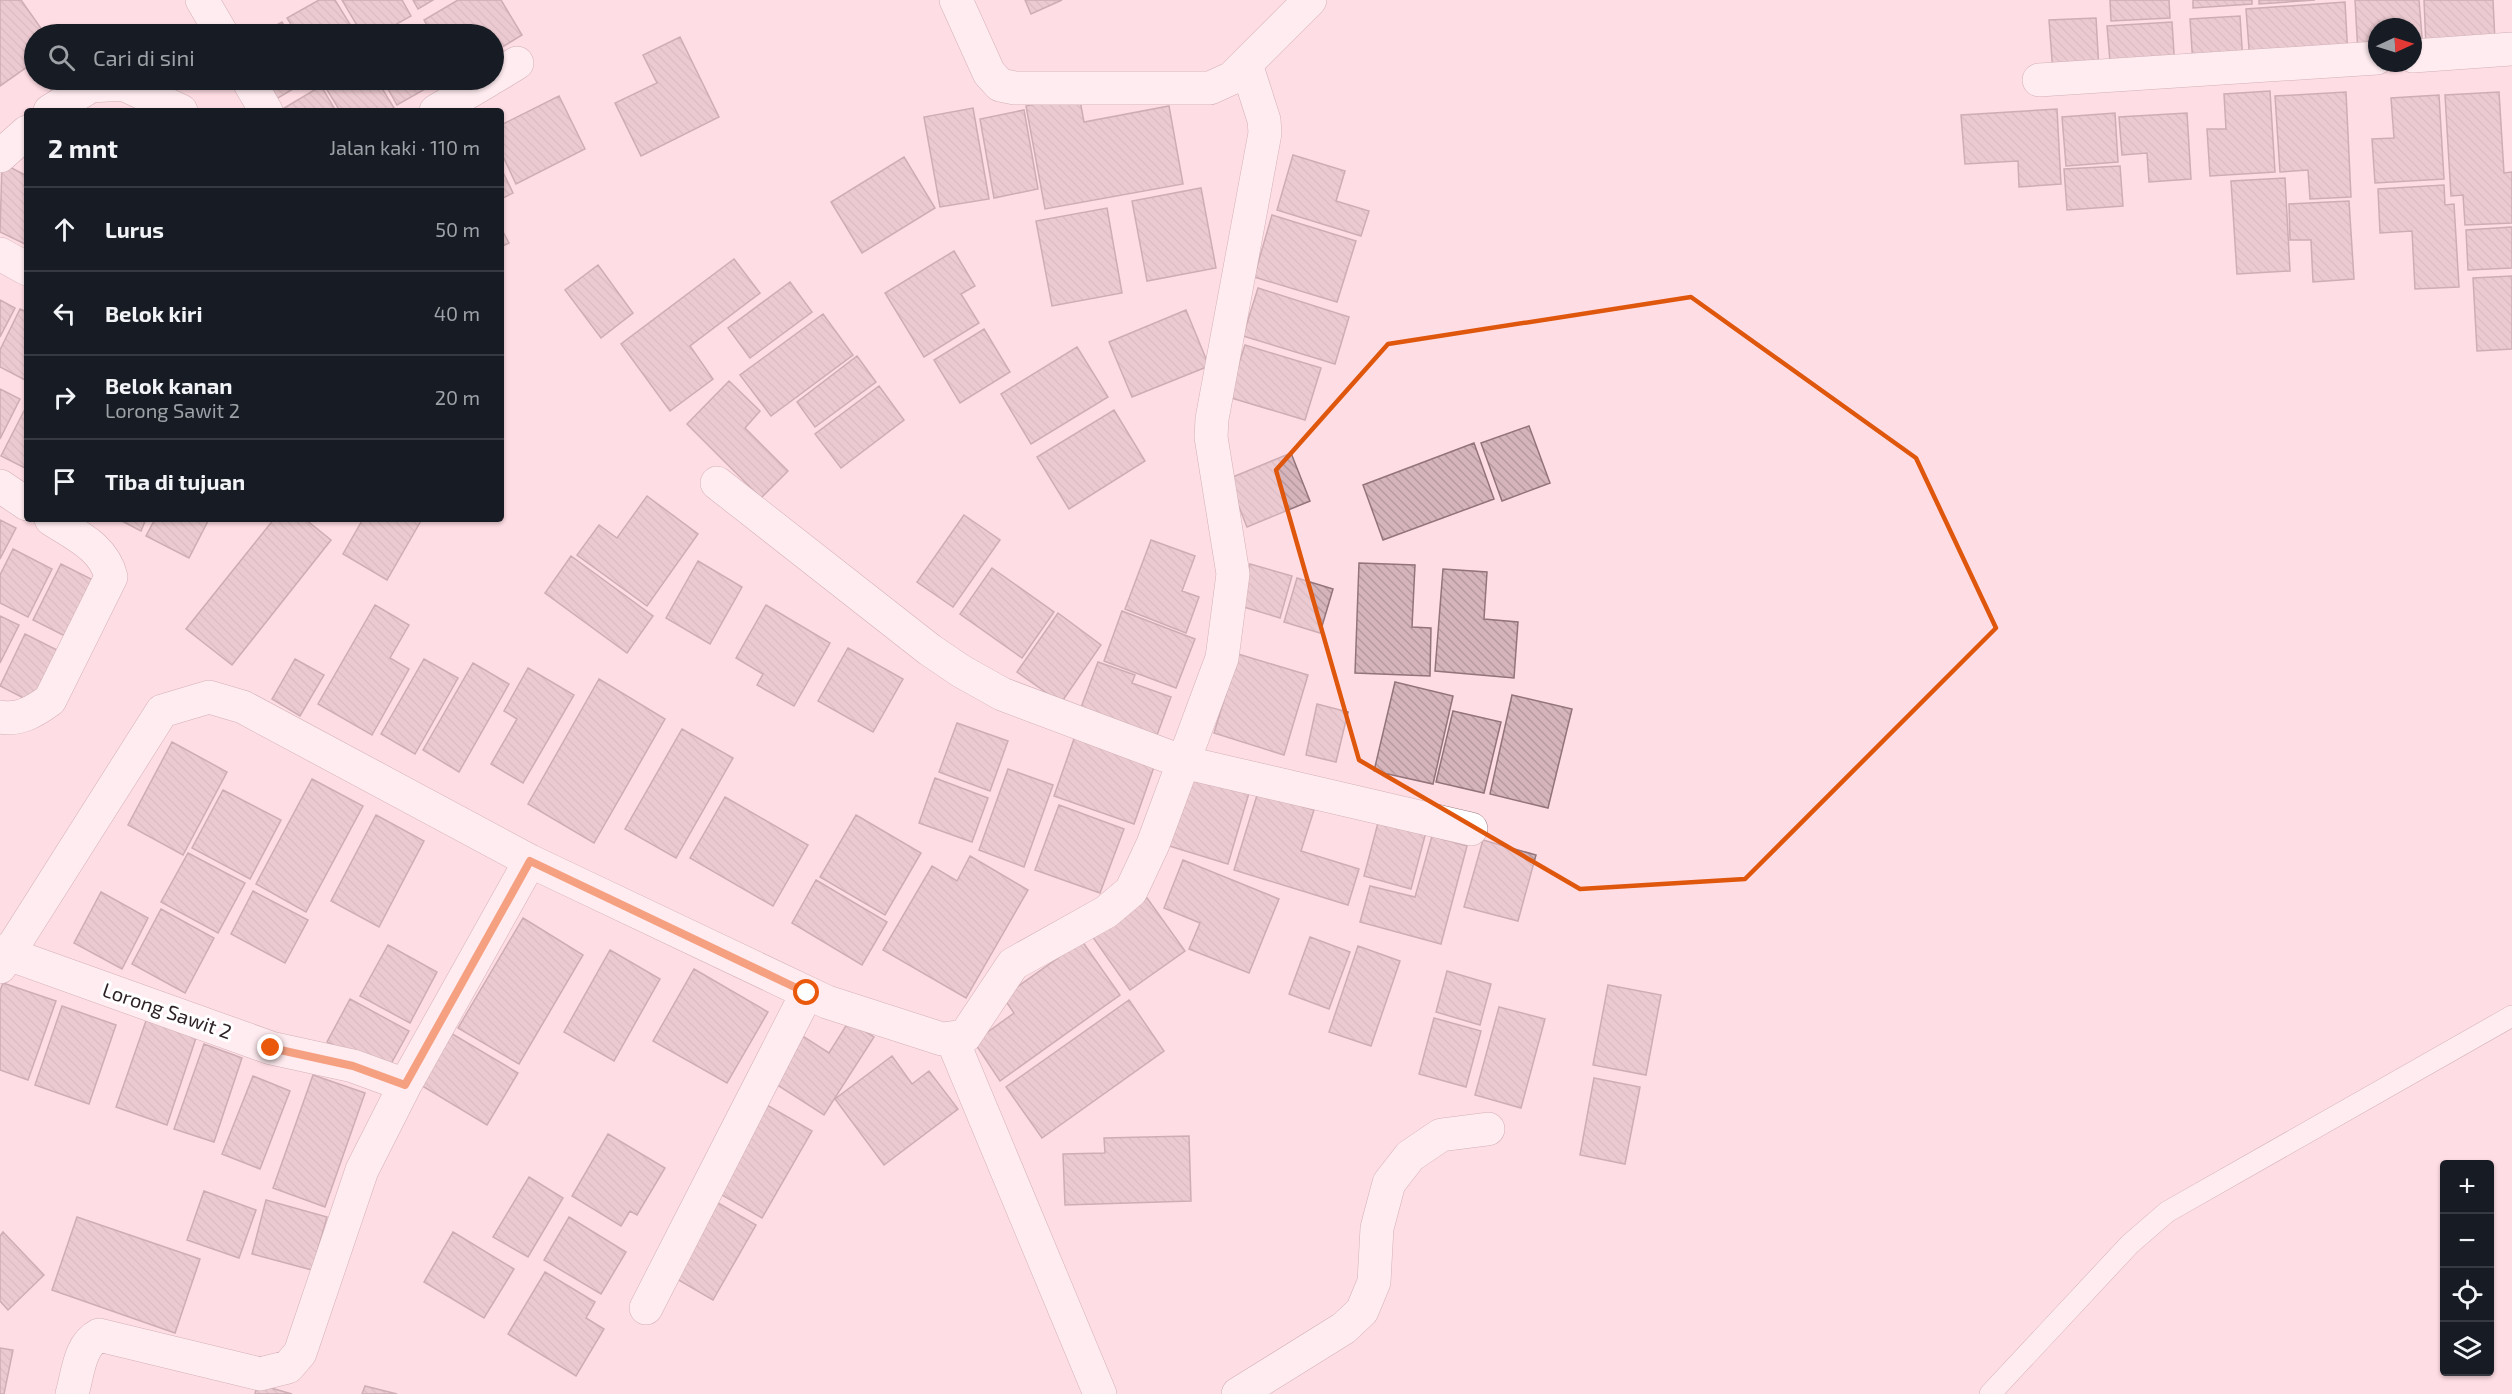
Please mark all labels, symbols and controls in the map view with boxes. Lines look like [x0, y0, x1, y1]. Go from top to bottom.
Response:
north arrow [2368, 18, 2422, 72]
search box [24, 24, 504, 90]
icon: search [45, 41, 78, 74]
text: Cari di sini [93, 44, 195, 70]
text: 2 mnt [48, 132, 118, 163]
text: Jalan kaki · 110 m [329, 135, 480, 159]
icon: ahead [48, 213, 81, 246]
text: Lurus [105, 216, 164, 242]
text: 50 m [435, 217, 480, 241]
icon: left [48, 297, 81, 330]
text: Belok kiri [105, 300, 202, 326]
text: 40 m [434, 301, 480, 325]
text: Belok kanan [105, 372, 232, 398]
icon: right [48, 381, 81, 414]
text: 20 m [435, 385, 480, 409]
text: Lorong Sawit 2 [105, 398, 240, 422]
icon: arrive [48, 465, 81, 498]
text: Tiba di tujuan [105, 468, 245, 494]
street label: Lorong Sawit 2 [100, 977, 235, 1043]
route start [793, 979, 819, 1005]
route end [257, 1034, 283, 1060]
map controls [2440, 1160, 2494, 1376]
button: + [2440, 1160, 2494, 1214]
button: − [2440, 1214, 2494, 1268]
button: locate [2440, 1268, 2494, 1322]
button: layers [2440, 1322, 2494, 1376]

